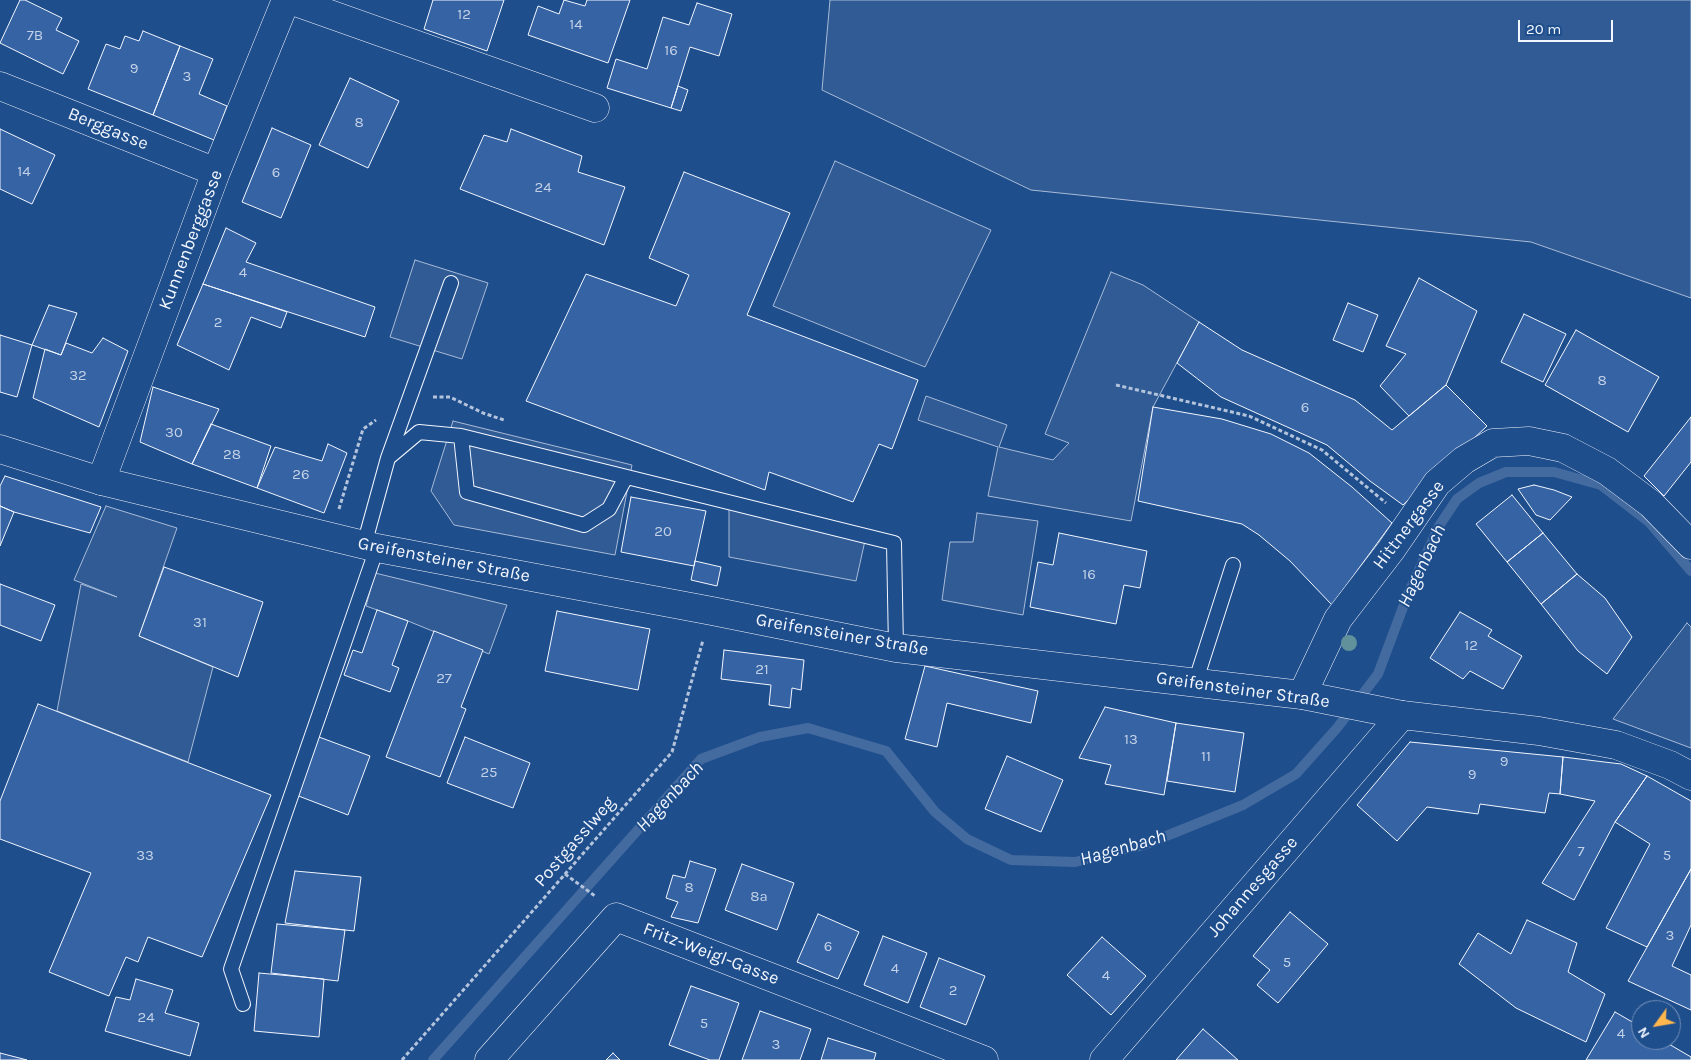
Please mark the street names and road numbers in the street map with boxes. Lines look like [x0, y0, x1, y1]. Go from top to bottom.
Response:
street label: Berggasse [65, 103, 151, 155]
street label: Kunnenberggasse [154, 167, 228, 313]
street label: Hittnergasse [1369, 476, 1449, 574]
street label: Greifensteiner Straße [356, 533, 532, 587]
street label: Greifensteiner Straße [754, 609, 930, 661]
street label: Greifensteiner Straße [1155, 667, 1331, 713]
street label: Postgasslweg [530, 792, 620, 892]
street label: Johannesgasse [1203, 832, 1303, 942]
street label: Fritz-Weigl-Gasse [640, 918, 782, 990]

